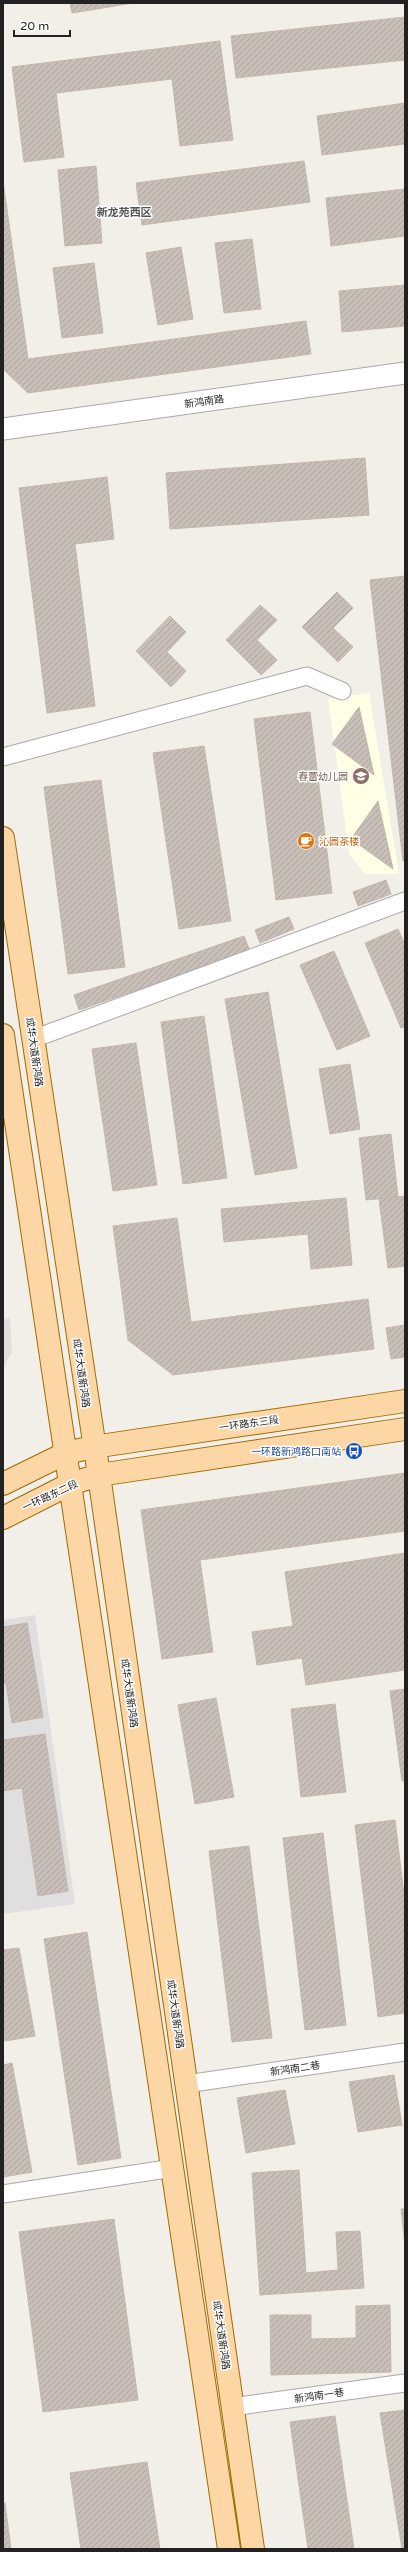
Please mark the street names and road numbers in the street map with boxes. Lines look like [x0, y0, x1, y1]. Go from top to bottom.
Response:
street label: 新鸿南路 [183, 393, 225, 411]
street label: 成华大道新鸿路 [23, 1017, 45, 1088]
street label: 成华大道新鸿路 [70, 1338, 92, 1409]
street label: 一环路东三段 [219, 1414, 280, 1434]
street label: 一环路东二段 [21, 1478, 80, 1514]
street label: 成华大道新鸿路 [118, 1658, 140, 1729]
street label: 成华大道新鸿路 [164, 1979, 186, 2050]
street label: 新鸿南二巷 [270, 2060, 321, 2078]
street label: 成华大道新鸿路 [210, 2300, 232, 2371]
street label: 新鸿南一巷 [294, 2387, 345, 2405]

